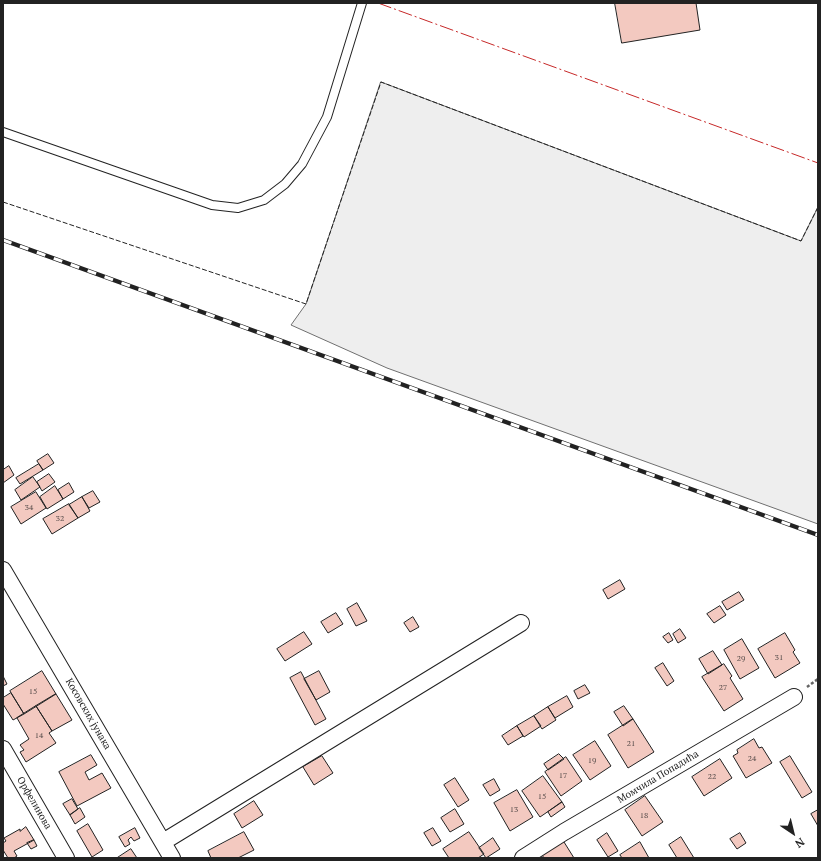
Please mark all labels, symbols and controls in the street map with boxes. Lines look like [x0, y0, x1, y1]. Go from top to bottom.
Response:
house number: 34 [25, 503, 33, 513]
house number: 32 [56, 514, 64, 524]
house number: 31 [775, 653, 783, 663]
house number: 29 [737, 654, 745, 664]
street label: Косовских јунака [63, 676, 113, 752]
house number: 27 [719, 683, 727, 693]
house number: 15 [29, 687, 37, 697]
house number: 14 [35, 731, 43, 741]
house number: 21 [627, 739, 635, 749]
street label: Момчила Попадића [615, 748, 701, 806]
house number: 24 [748, 754, 756, 764]
house number: 19 [588, 756, 596, 766]
house number: 17 [559, 771, 567, 781]
house number: 22 [708, 772, 716, 782]
street label: Орфелинова [14, 775, 54, 831]
house number: 15 [538, 792, 546, 802]
house number: 13 [510, 805, 518, 815]
house number: 18 [640, 811, 648, 821]
north arrow [773, 813, 813, 853]
text: N [792, 835, 807, 851]

